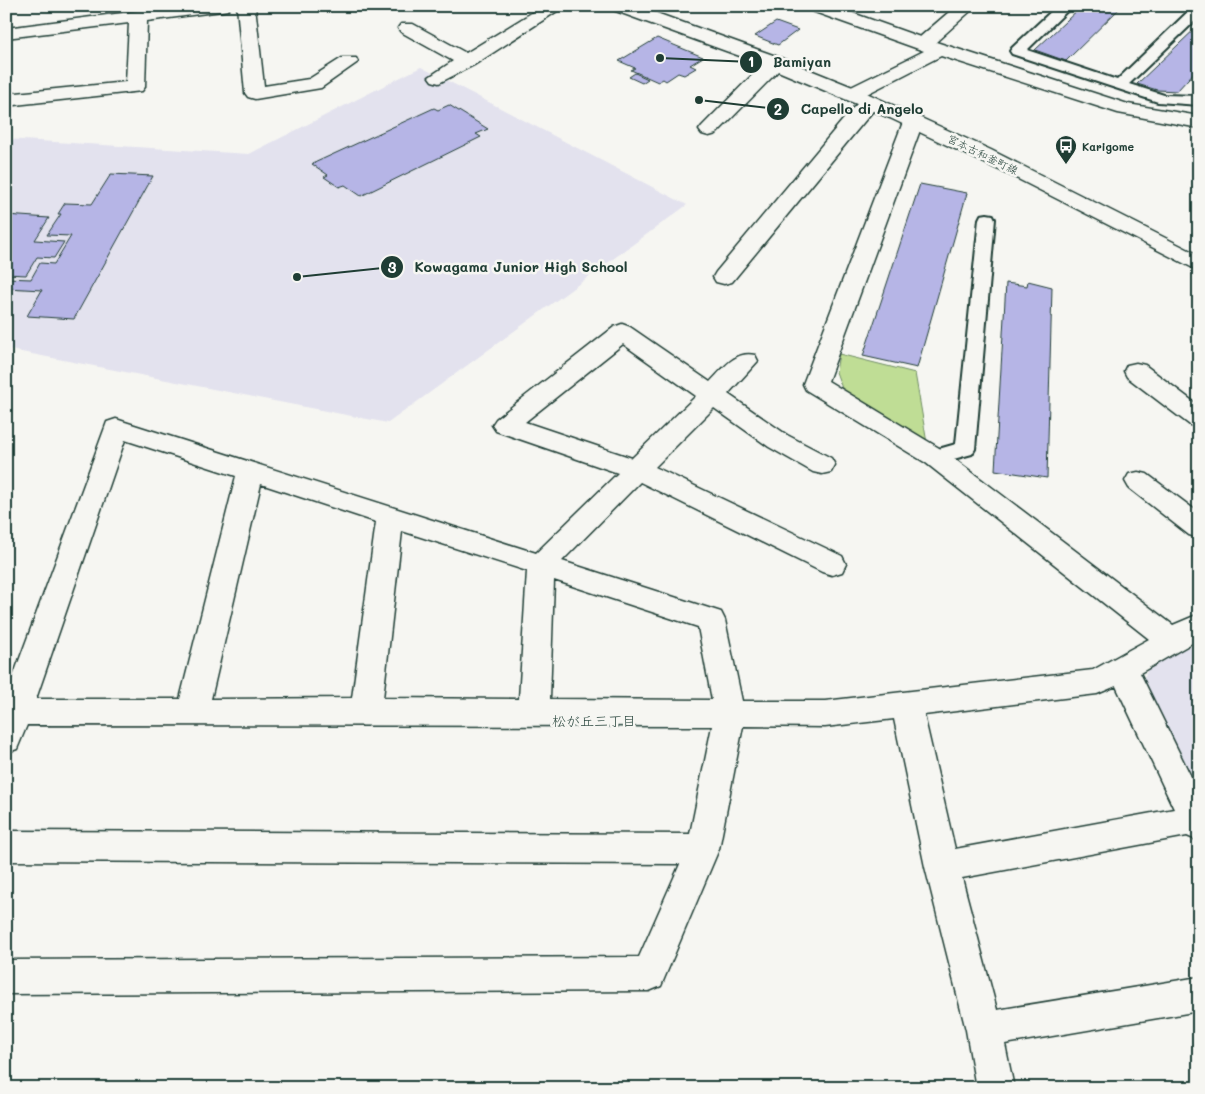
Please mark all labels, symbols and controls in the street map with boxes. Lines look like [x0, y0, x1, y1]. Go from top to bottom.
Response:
callout: Bamiyan [738, 47, 841, 76]
text: 1 [748, 51, 754, 71]
text: Bamiyan [773, 52, 831, 71]
callout: Capello di Angelo [765, 95, 933, 124]
text: 2 [774, 99, 782, 119]
text: Capello di Angelo [801, 99, 924, 118]
street label: 宮本古和釜町線 [945, 130, 1021, 178]
bus stop icon: Karigome [1054, 134, 1078, 165]
place label: Karigome [1082, 139, 1134, 154]
callout: Kowagama Junior High School [379, 253, 637, 282]
text: 3 [387, 257, 397, 277]
text: Kowagama Junior High School [414, 257, 628, 276]
district label: 松が丘三丁目 [552, 711, 636, 730]

